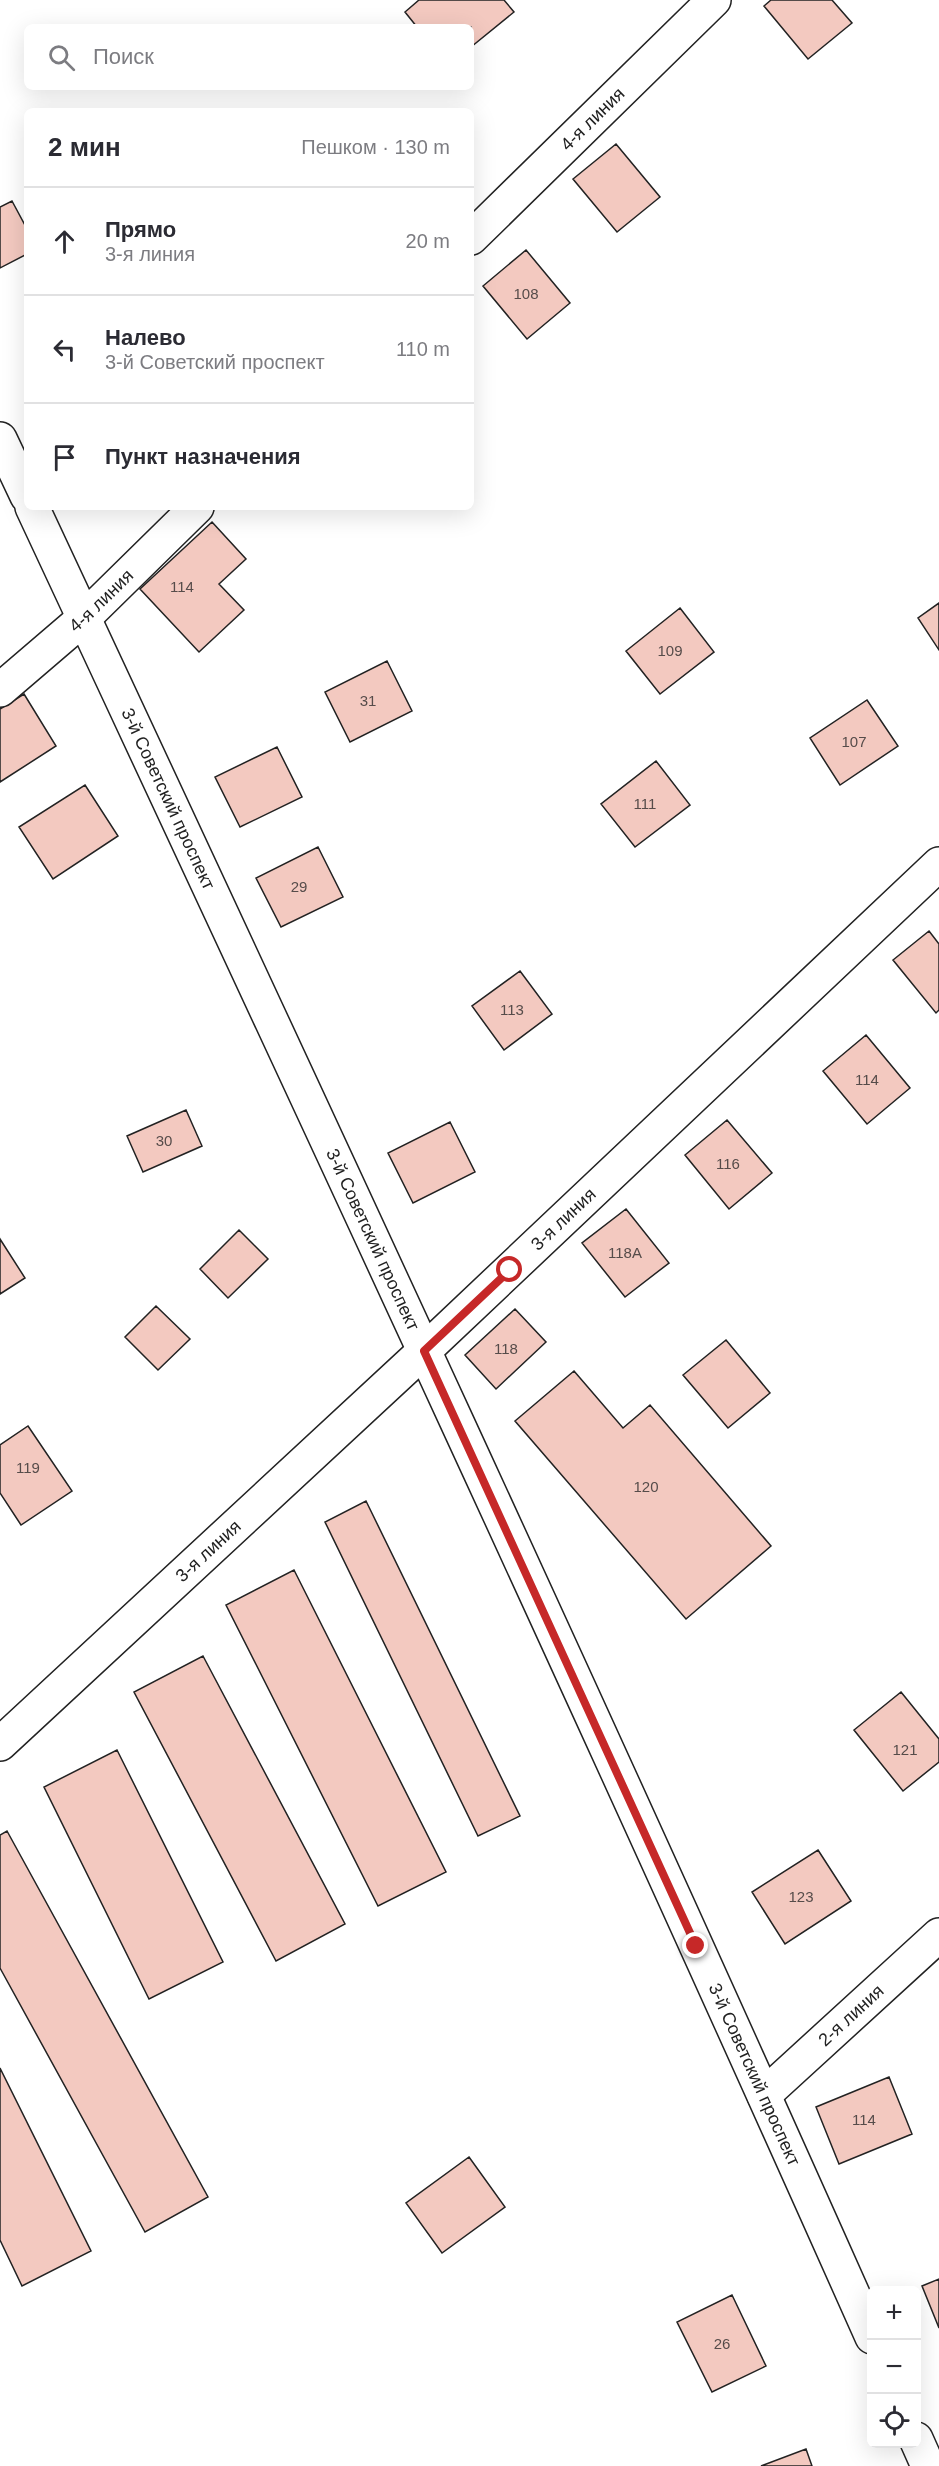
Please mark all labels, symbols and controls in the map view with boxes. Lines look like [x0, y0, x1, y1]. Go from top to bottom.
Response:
search box [24, 24, 474, 90]
icon: search [45, 41, 78, 74]
text: Поиск [93, 44, 154, 69]
street label: 4-я линия [556, 84, 628, 155]
text: 2 мин [48, 132, 121, 162]
text: Пешком · 130 m [301, 136, 450, 158]
text: Прямо [105, 217, 176, 242]
icon: ahead [48, 225, 81, 258]
text: 20 m [406, 230, 450, 252]
text: 3-я линия [105, 243, 195, 265]
house number: 108 [513, 285, 539, 302]
text: Налево [105, 325, 186, 350]
icon: left [48, 333, 81, 366]
text: 110 m [396, 338, 450, 360]
text: 3-й Советский проспект [105, 351, 325, 373]
icon: arrive [48, 441, 81, 474]
text: Пункт назначения [105, 444, 301, 469]
street label: 4-я линия [65, 565, 137, 636]
house number: 114 [170, 578, 194, 595]
house number: 109 [657, 642, 683, 659]
house number: 31 [360, 692, 376, 709]
street label: 3-й Советский проспект [117, 705, 219, 893]
house number: 107 [841, 733, 867, 750]
house number: 111 [634, 795, 656, 812]
house number: 29 [291, 878, 307, 895]
house number: 113 [500, 1001, 524, 1018]
house number: 114 [855, 1071, 879, 1088]
house number: 30 [156, 1132, 172, 1149]
street label: 3-й Советский проспект [322, 1146, 423, 1334]
house number: 116 [716, 1155, 740, 1172]
street label: 3-я линия [527, 1184, 600, 1254]
house number: 118А [608, 1244, 642, 1261]
route start [496, 1256, 522, 1282]
house number: 118 [494, 1340, 518, 1357]
house number: 119 [16, 1459, 40, 1476]
house number: 120 [633, 1478, 659, 1495]
street label: 3-я линия [172, 1516, 245, 1586]
house number: 121 [892, 1741, 918, 1758]
house number: 123 [788, 1888, 814, 1905]
route end [682, 1932, 708, 1958]
street label: 3-й Советский проспект [705, 1980, 804, 2169]
street label: 2-я линия [814, 1981, 888, 2050]
house number: 114 [852, 2111, 876, 2128]
map controls [867, 2286, 921, 2448]
button: + [867, 2286, 921, 2340]
house number: 26 [714, 2335, 730, 2352]
button: − [867, 2340, 921, 2394]
button: locate [867, 2394, 921, 2448]

